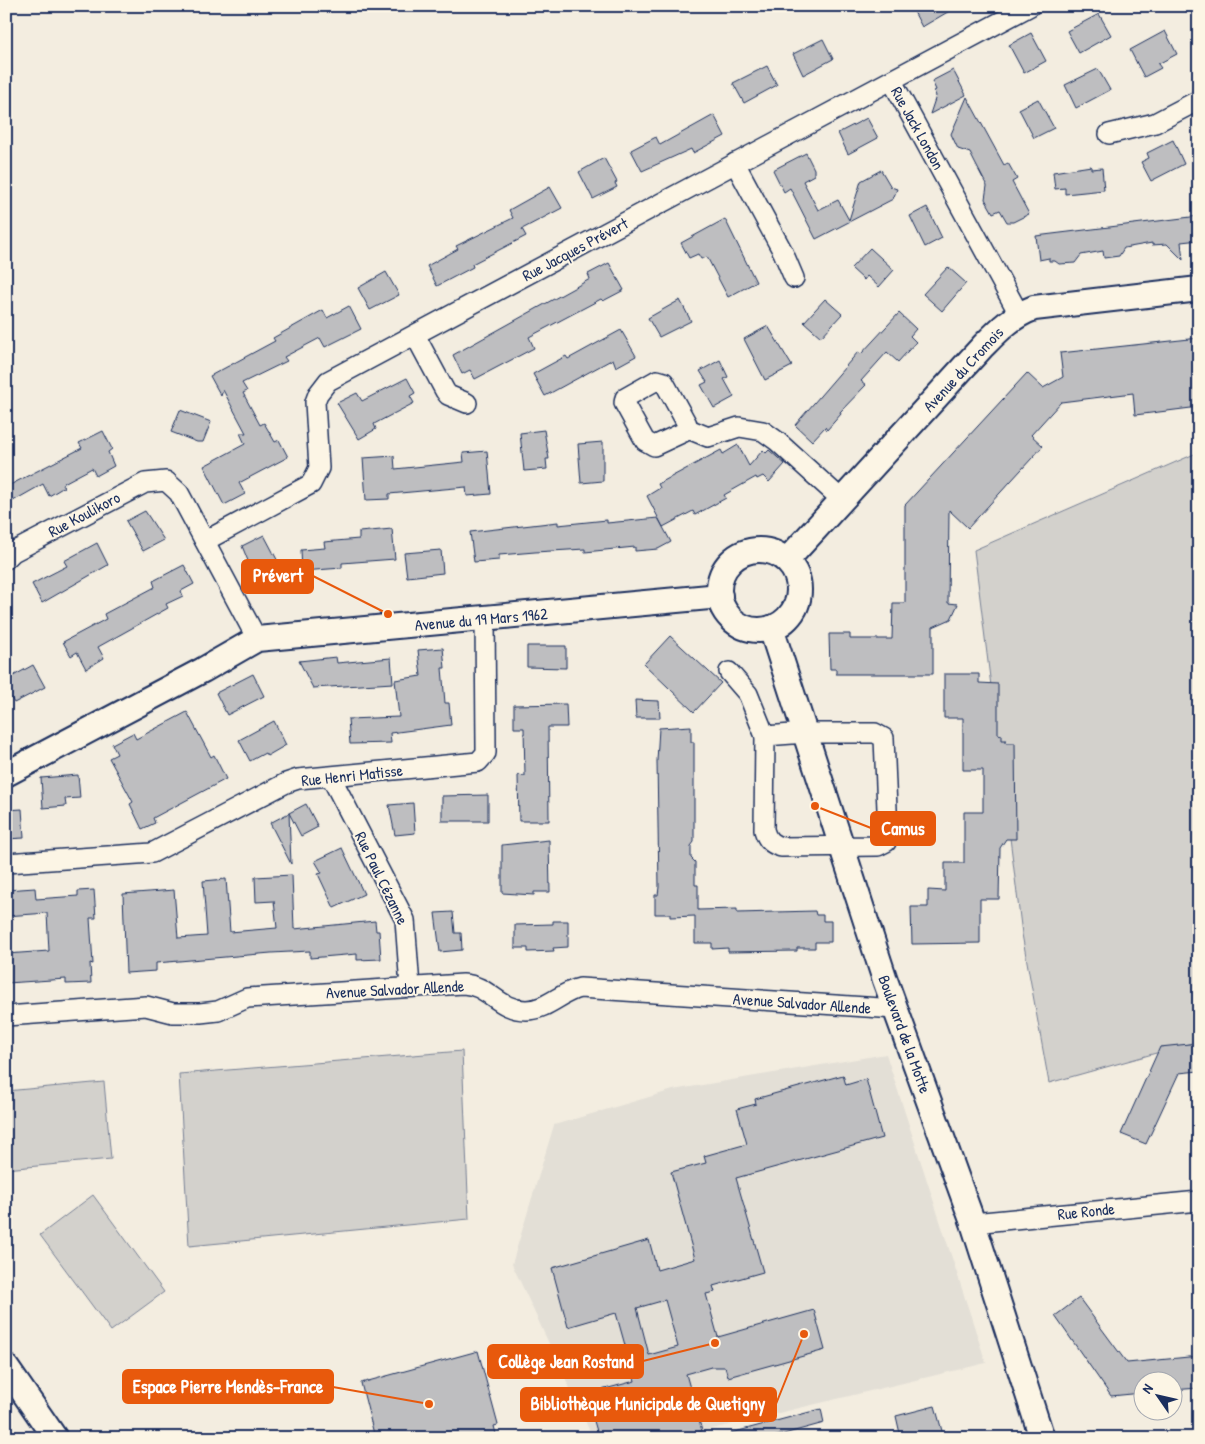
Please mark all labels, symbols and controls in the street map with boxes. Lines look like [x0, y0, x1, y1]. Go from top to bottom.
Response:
street label: Rue Jack London [886, 82, 950, 174]
street label: Rue Jacques Prévert [518, 212, 632, 286]
street label: Avenue du Cromois [918, 322, 1008, 416]
street label: Rue Koulikoro [44, 486, 124, 542]
callout: Prévert [242, 560, 313, 593]
text: Prévert [253, 563, 304, 588]
street label: Avenue du 19 Mars 1962 [414, 602, 549, 636]
street label: Rue Henri Matisse [300, 759, 404, 791]
callout: Camus [871, 812, 935, 845]
text: Camus [881, 816, 925, 841]
street label: Rue Paul Cézanne [350, 828, 414, 929]
street label: Boulevard de la Motte [873, 972, 937, 1097]
street label: Avenue Salvador Allende [325, 974, 465, 1004]
street label: Avenue Salvador Allende [732, 987, 872, 1019]
street label: Rue Ronde [1056, 1197, 1116, 1225]
callout: Collège Jean Rostand [488, 1345, 643, 1378]
text: Collège Jean Rostand [498, 1349, 634, 1375]
callout: Espace Pierre Mendès-France [123, 1370, 333, 1403]
north arrow [1132, 1372, 1182, 1422]
text: Espace Pierre Mendès-France [133, 1374, 324, 1400]
text: N [1137, 1380, 1157, 1397]
callout: Bibliothèque Municipale de Quetigny [521, 1388, 776, 1421]
text: Bibliothèque Municipale de Quetigny [531, 1391, 766, 1417]

